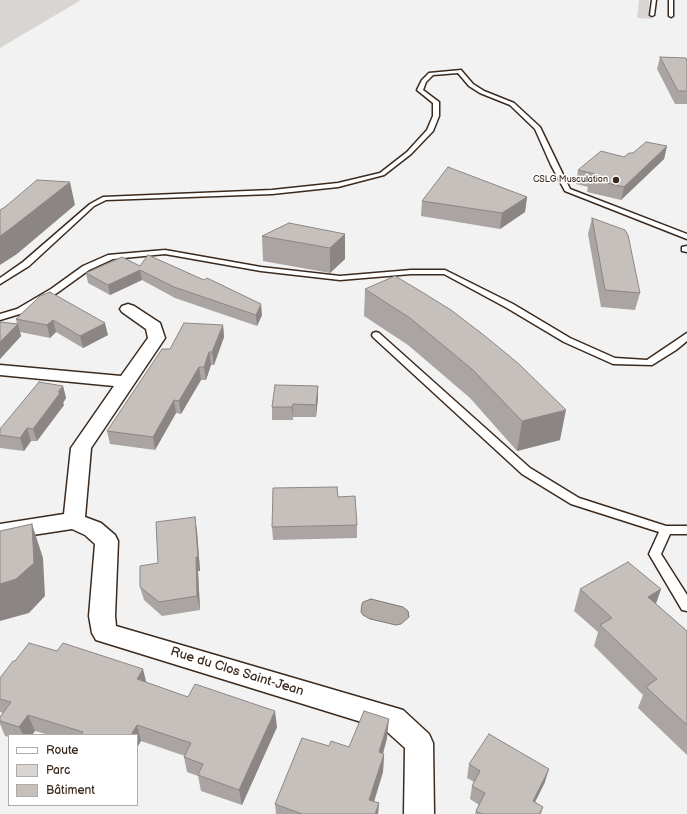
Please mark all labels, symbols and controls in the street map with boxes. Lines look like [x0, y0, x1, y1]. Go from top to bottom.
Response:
place label: CSLG Musculation [533, 175, 608, 185]
marker: CSLG Musculation [611, 175, 621, 185]
street label: Rue du Clos Saint-Jean [168, 644, 306, 700]
legend [8, 734, 138, 806]
text: Route [46, 743, 78, 758]
text: Parc [46, 763, 70, 778]
text: Bâtiment [46, 783, 95, 798]

